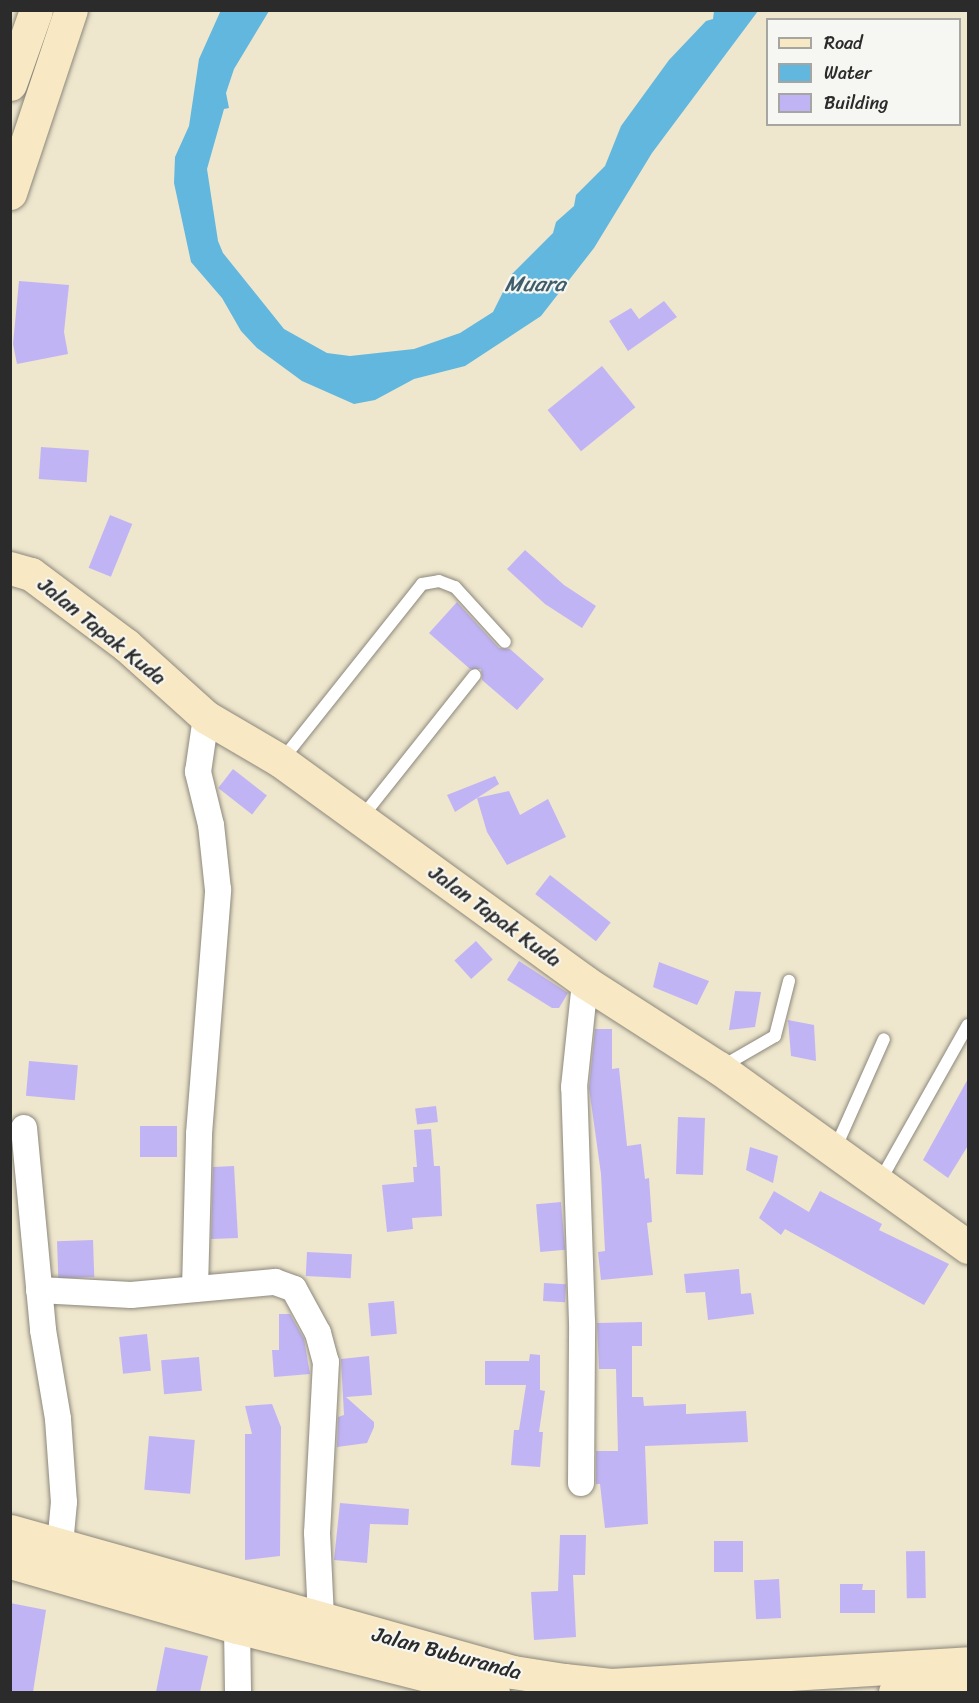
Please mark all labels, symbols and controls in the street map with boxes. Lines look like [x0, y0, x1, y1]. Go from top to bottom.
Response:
legend [766, 18, 961, 126]
text: Road [824, 27, 863, 59]
text: Water [824, 57, 871, 89]
text: Building [824, 87, 888, 119]
water label: Muara [505, 271, 565, 297]
street label: Jalan Tapak Kuda [33, 572, 171, 690]
street label: Jalan Tapak Kuda [424, 859, 566, 973]
street label: Jalan Buburanda [370, 1621, 524, 1685]

